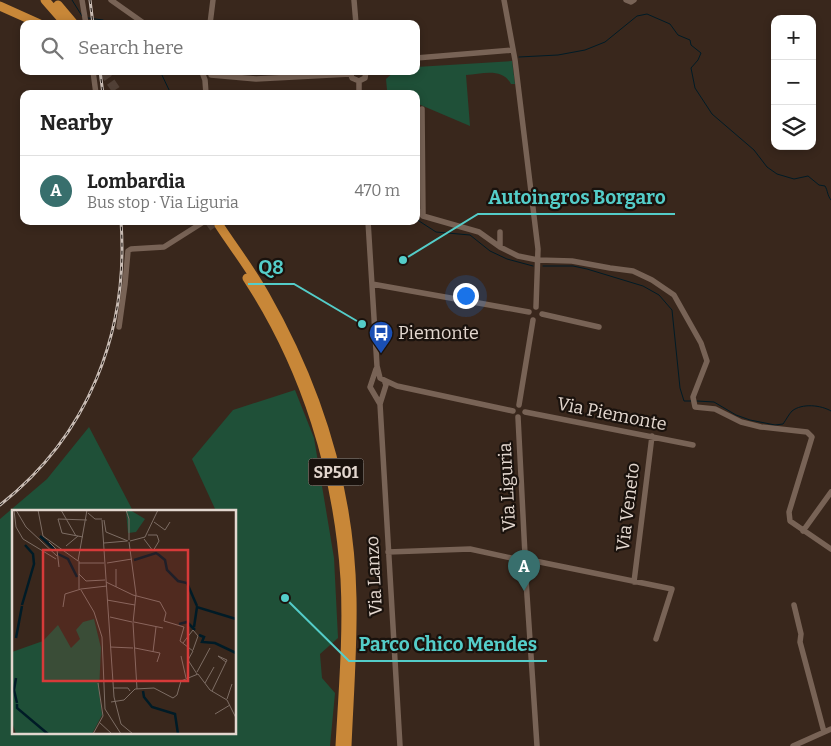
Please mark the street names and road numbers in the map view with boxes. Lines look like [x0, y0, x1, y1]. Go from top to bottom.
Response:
street label: Via Piemonte [555, 393, 669, 435]
street label: Via Liguria [494, 442, 520, 532]
road number: SP501 [308, 458, 364, 486]
street label: Via Veneto [612, 461, 644, 553]
street label: Via Lanzo [361, 535, 387, 617]

